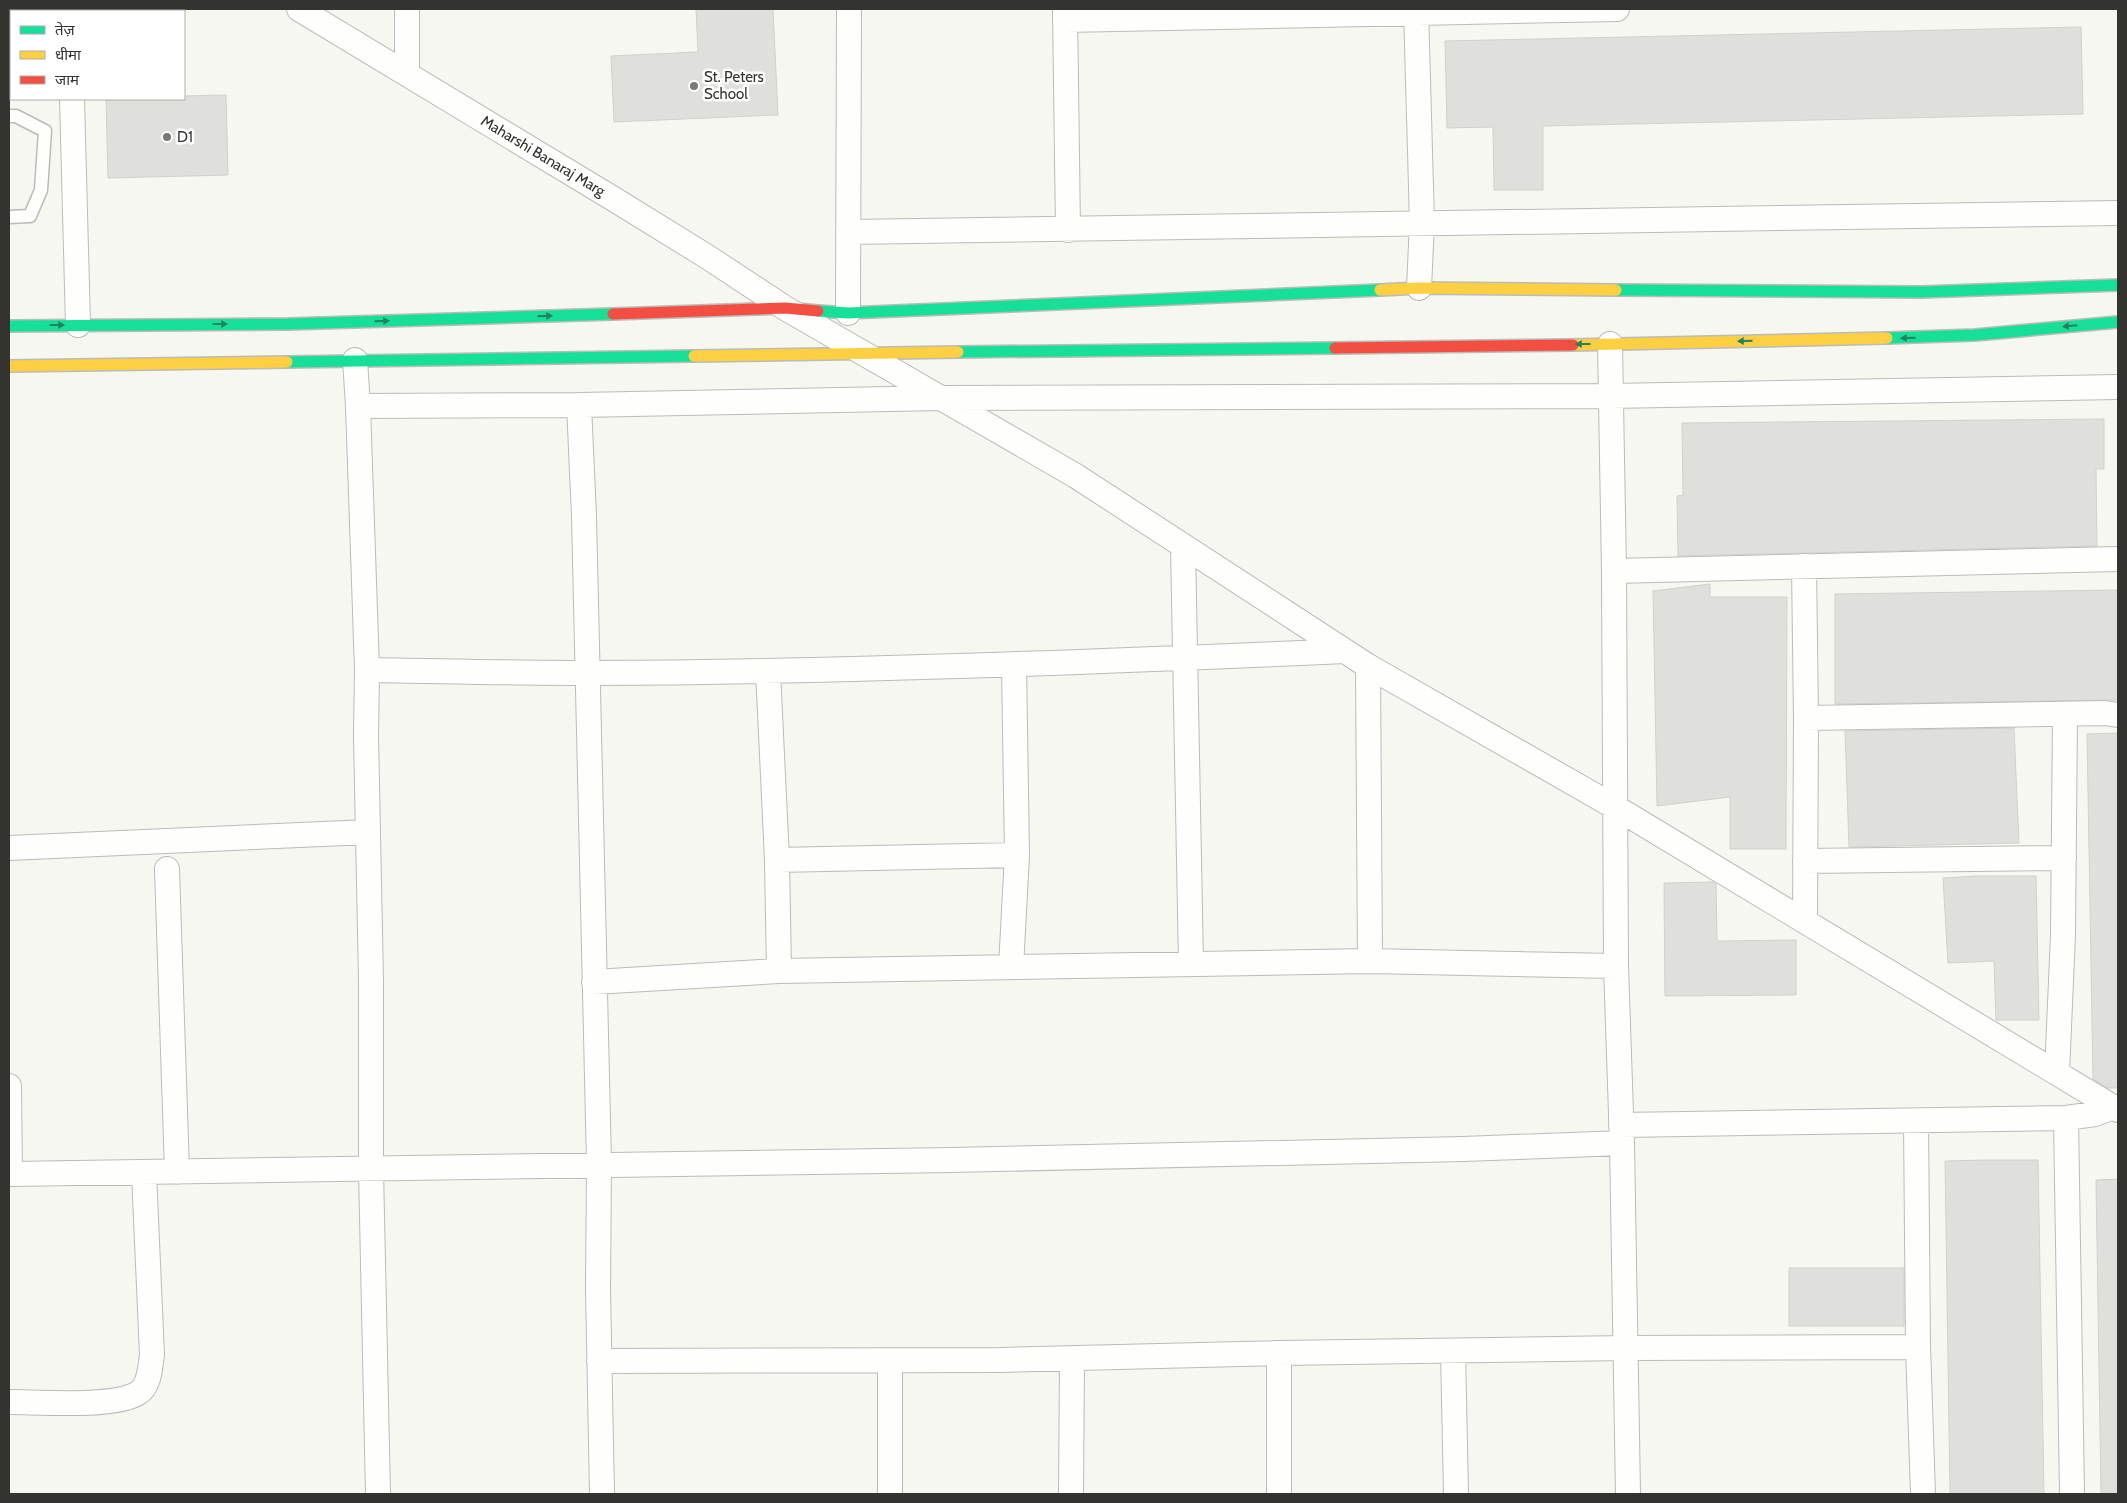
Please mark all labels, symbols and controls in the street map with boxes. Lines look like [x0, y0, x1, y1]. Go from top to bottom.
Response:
legend [10, 10, 185, 100]
text: तेज़ [55, 21, 76, 39]
text: धीमा [55, 46, 82, 64]
place label: St. Peters School [704, 68, 764, 103]
text: जाम [55, 71, 80, 89]
marker: St. Peters School [688, 80, 700, 92]
street label: Maharshi Banaraj Marg [478, 112, 609, 201]
place label: D1 [177, 128, 193, 146]
marker: D1 [161, 131, 173, 143]
one-way arrow [537, 311, 553, 319]
one-way arrow [375, 317, 391, 325]
one-way arrow [212, 320, 228, 328]
one-way arrow [50, 321, 66, 329]
one-way arrow [2061, 322, 2077, 330]
one-way arrow [1899, 334, 1915, 342]
one-way arrow [1737, 338, 1753, 346]
one-way arrow [1574, 341, 1590, 349]

